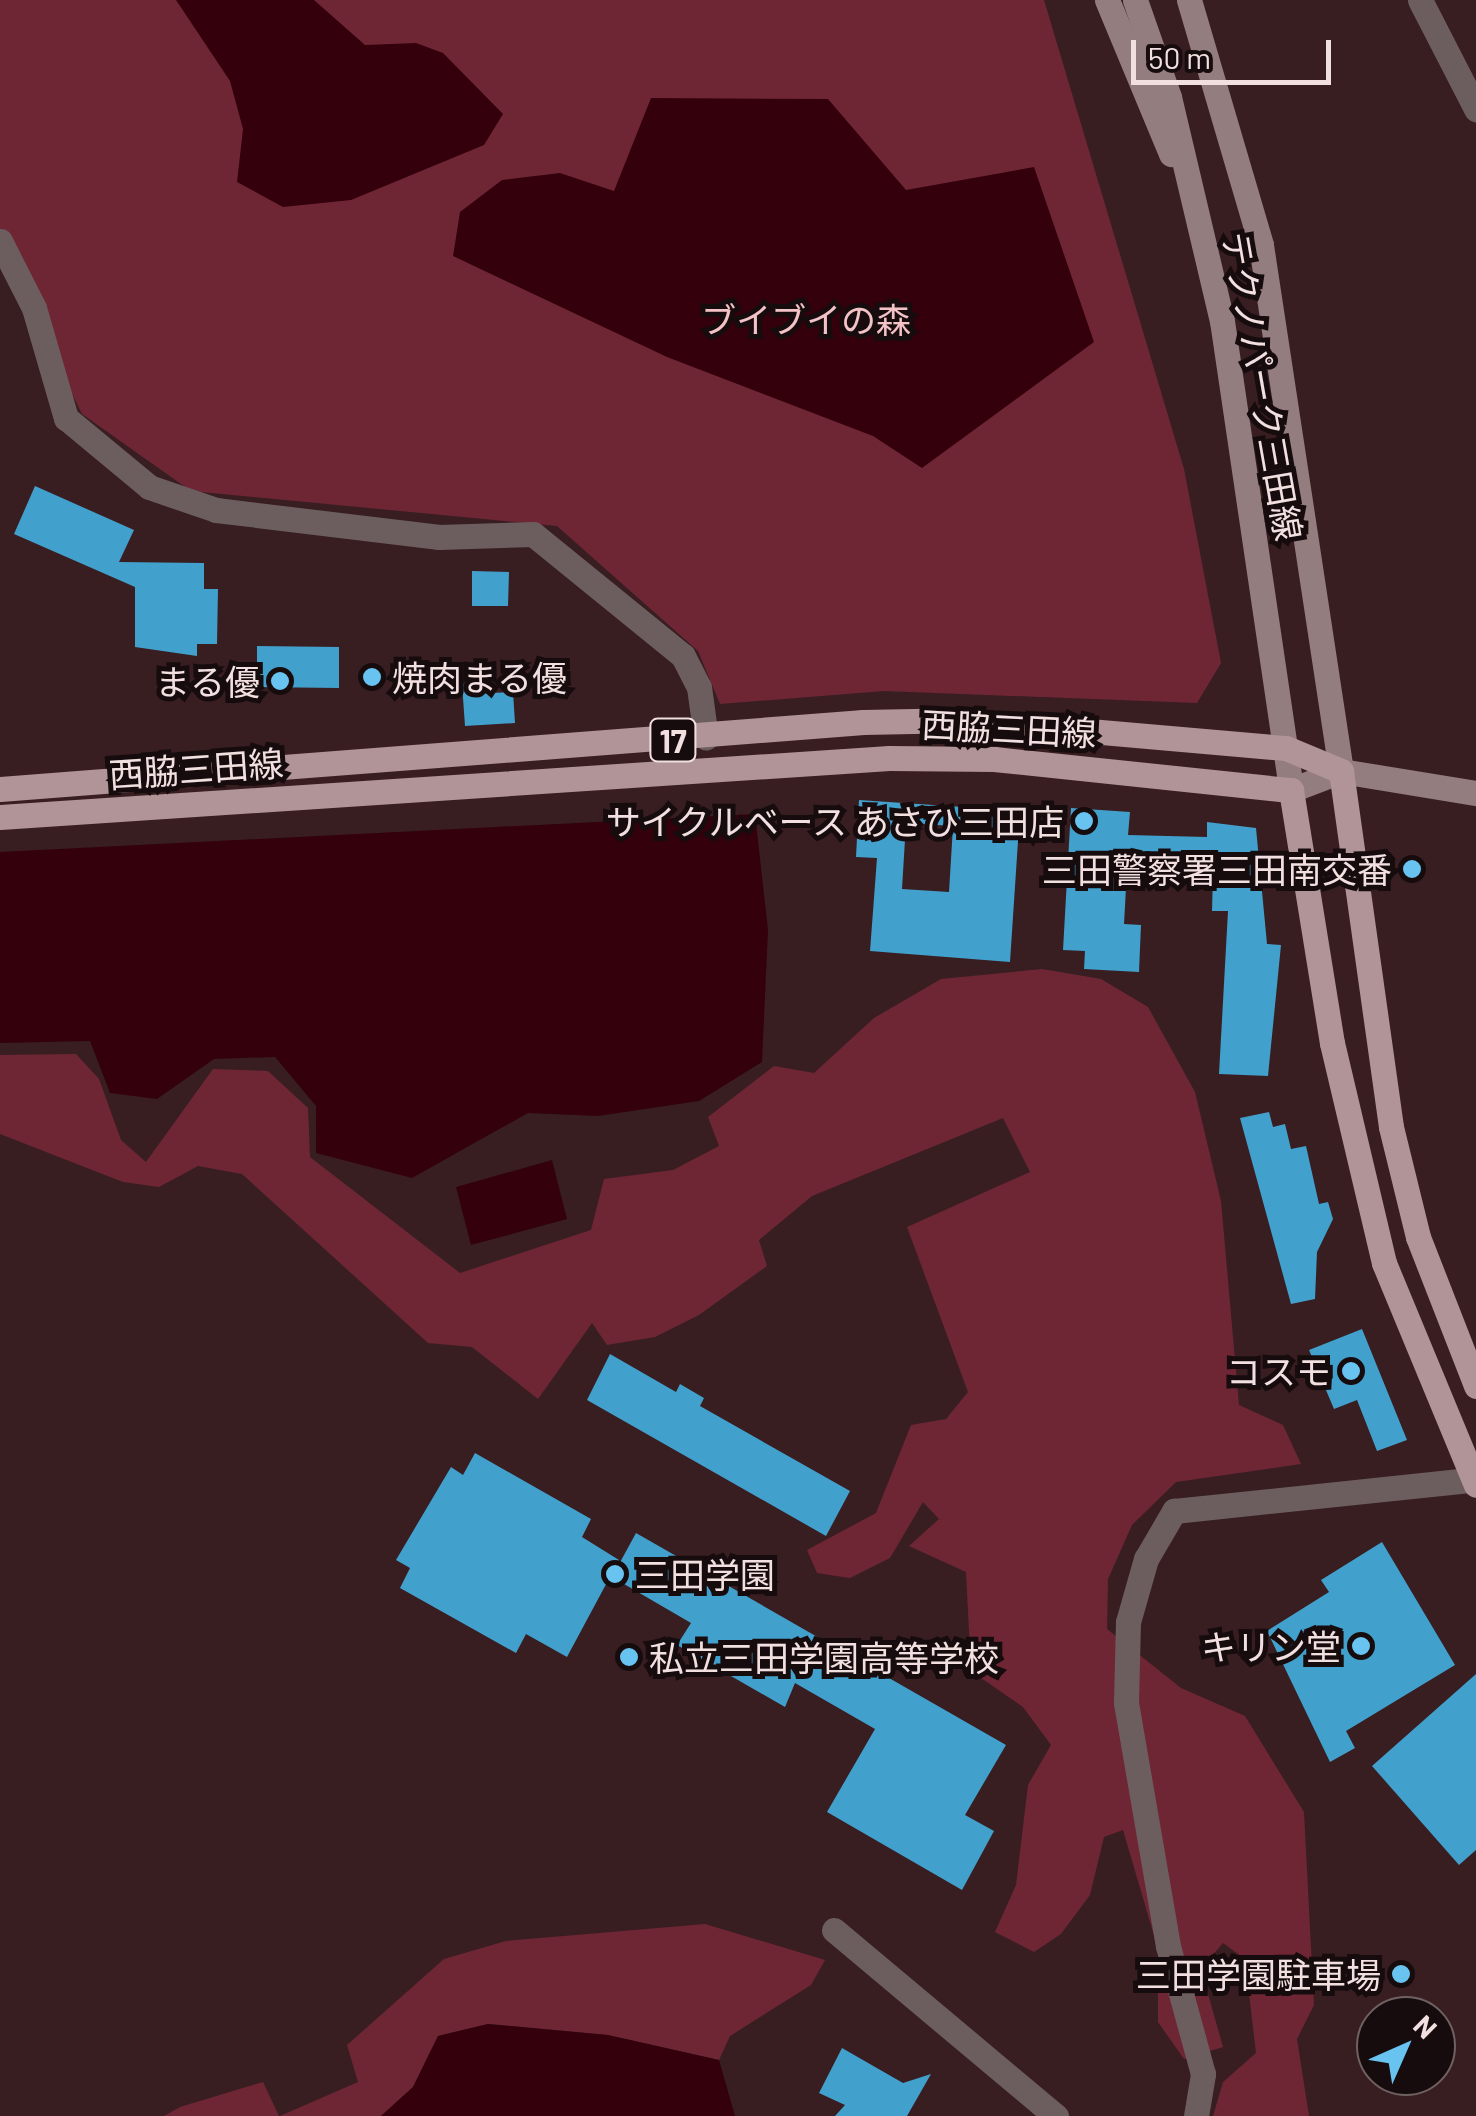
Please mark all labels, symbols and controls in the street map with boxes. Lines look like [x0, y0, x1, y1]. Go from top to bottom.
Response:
scale bar [1136, 20, 1336, 82]
text: 50 m [1148, 39, 1211, 75]
street label: テクノパーク三田線 [1215, 227, 1311, 545]
park label: ブイブイの森 [701, 298, 911, 340]
place label: 焼肉まる優 [392, 656, 567, 698]
place label: まる優 [155, 660, 260, 702]
marker: 焼肉まる優 [361, 666, 383, 688]
marker: まる優 [269, 670, 291, 692]
street label: 西脇三田線 [921, 702, 1097, 754]
road number: 17 [648, 713, 698, 767]
street label: 西脇三田線 [107, 741, 285, 795]
place label: サイクルベース あさひ三田店 [602, 800, 1064, 842]
marker: サイクルベース あさひ三田店 [1073, 810, 1095, 832]
place label: 三田警察署三田南交番 [1042, 848, 1392, 890]
marker: 三田警察署三田南交番 [1401, 858, 1423, 880]
place label: コスモ [1226, 1350, 1331, 1392]
marker: コスモ [1340, 1360, 1362, 1382]
place label: 三田学園 [635, 1553, 775, 1595]
marker: 三田学園 [604, 1563, 626, 1585]
place label: キリン堂 [1201, 1625, 1341, 1667]
marker: キリン堂 [1350, 1635, 1372, 1657]
place label: 私立三田学園高等学校 [649, 1636, 999, 1678]
marker: 私立三田学園高等学校 [618, 1646, 640, 1668]
place label: 三田学園駐車場 [1136, 1953, 1381, 1995]
marker: 三田学園駐車場 [1390, 1963, 1412, 1985]
north arrow [1356, 1996, 1456, 2096]
text: N [1407, 2008, 1444, 2045]

